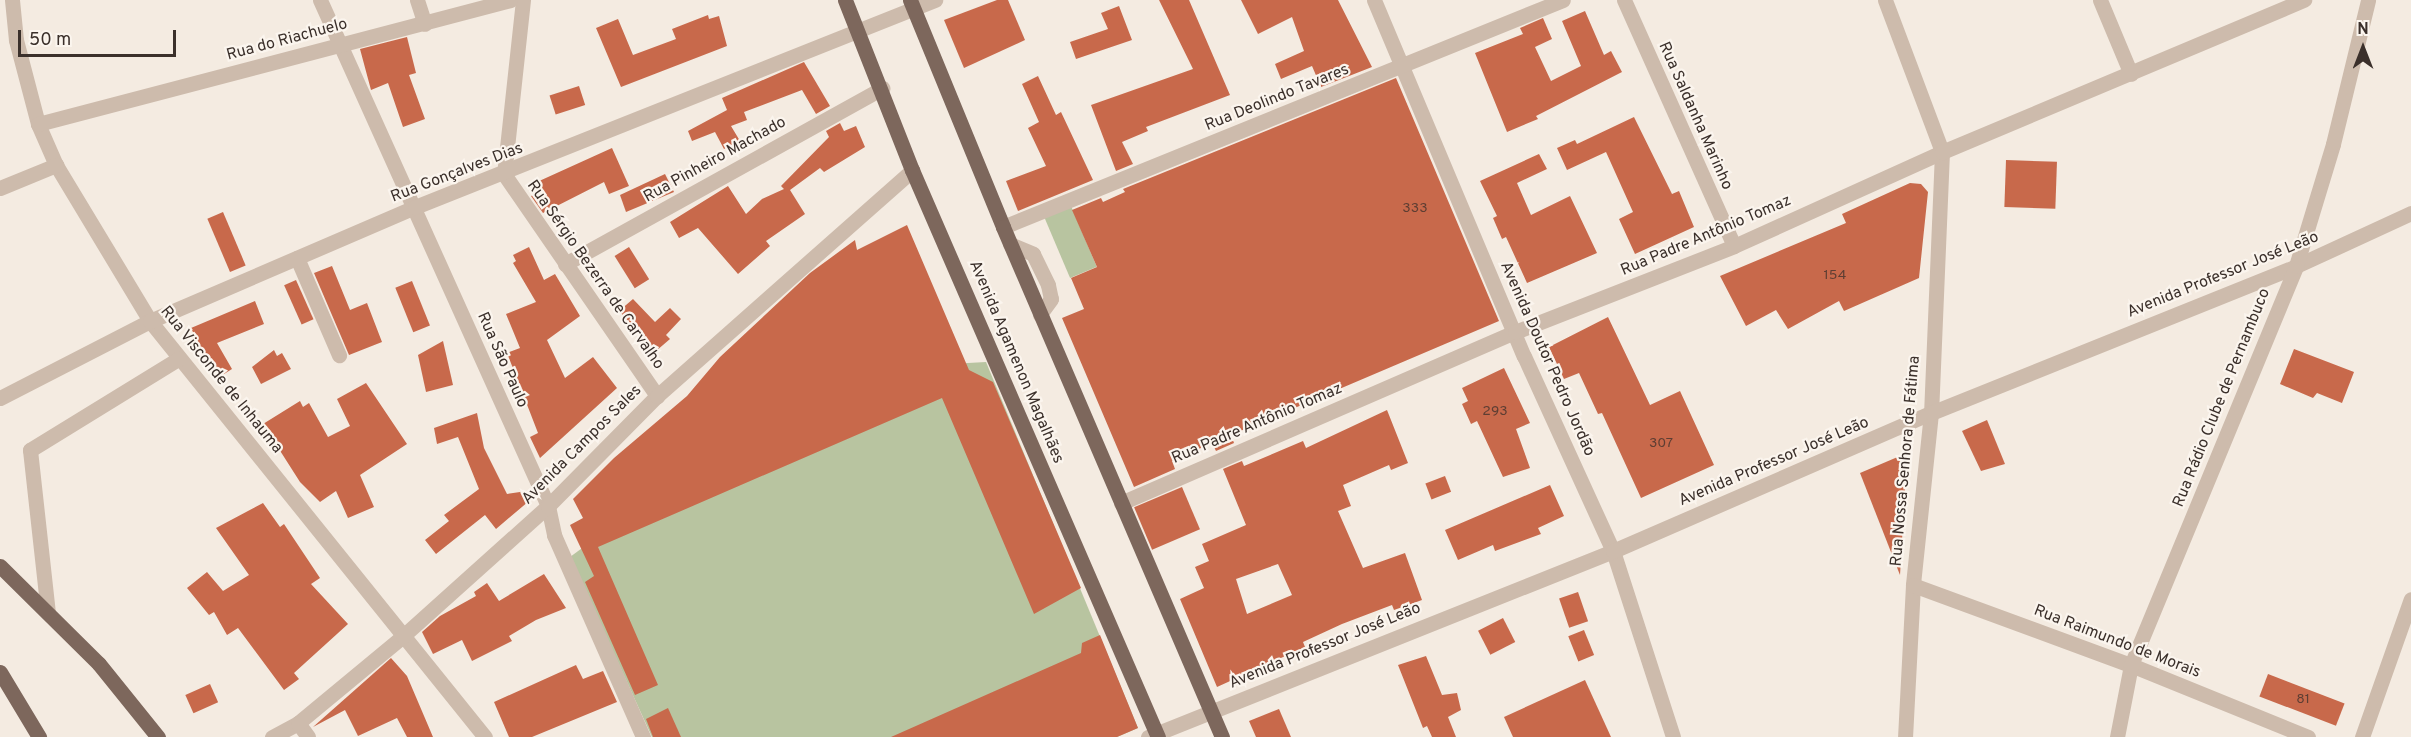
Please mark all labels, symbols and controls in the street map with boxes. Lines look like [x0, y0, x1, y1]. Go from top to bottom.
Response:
street label: Rua do Riachuelo [224, 15, 350, 65]
scale bar [21, 18, 178, 56]
north arrow [2333, 18, 2393, 78]
text: N [2357, 20, 2369, 40]
text: 50 m [29, 29, 71, 52]
street label: Rua Saldanha Marinho [1654, 39, 1736, 193]
street label: Rua Deolindo Tavares [1202, 60, 1352, 136]
street label: Rua Pinheiro Machado [640, 113, 790, 207]
street label: Rua Gonçalves Dias [388, 139, 526, 207]
street label: Rua Sérgio Bezerra de Carvalho [522, 177, 668, 373]
street label: Rua Padre Antônio Tomaz [1617, 191, 1795, 281]
house number: 333 [1402, 201, 1428, 217]
street label: Avenida Professor José Leão [2124, 228, 2322, 322]
street label: Avenida Agamenon Magalhães [964, 257, 1068, 467]
street label: Avenida Doutor Pedro Jordão [1495, 259, 1599, 459]
house number: 154 [1824, 268, 1846, 284]
street label: Rua Rádio Clube de Pernambuco [2169, 286, 2275, 510]
street label: Rua Visconde de Inhauma [155, 302, 287, 458]
street label: Rua São Paulo [472, 309, 532, 411]
street label: Rua Nossa Senhora de Fátima [1887, 355, 1925, 567]
street label: Rua Padre Antônio Tomaz [1168, 379, 1346, 469]
street label: Avenida Campos Sales [518, 381, 646, 509]
house number: 293 [1482, 404, 1508, 420]
street label: Avenida Professor José Leão [1676, 413, 1872, 511]
house number: 307 [1649, 436, 1673, 452]
street label: Avenida Professor José Leão [1226, 599, 1424, 693]
street label: Rua Raimundo de Morais [2031, 601, 2203, 683]
house number: 81 [2296, 692, 2310, 708]

